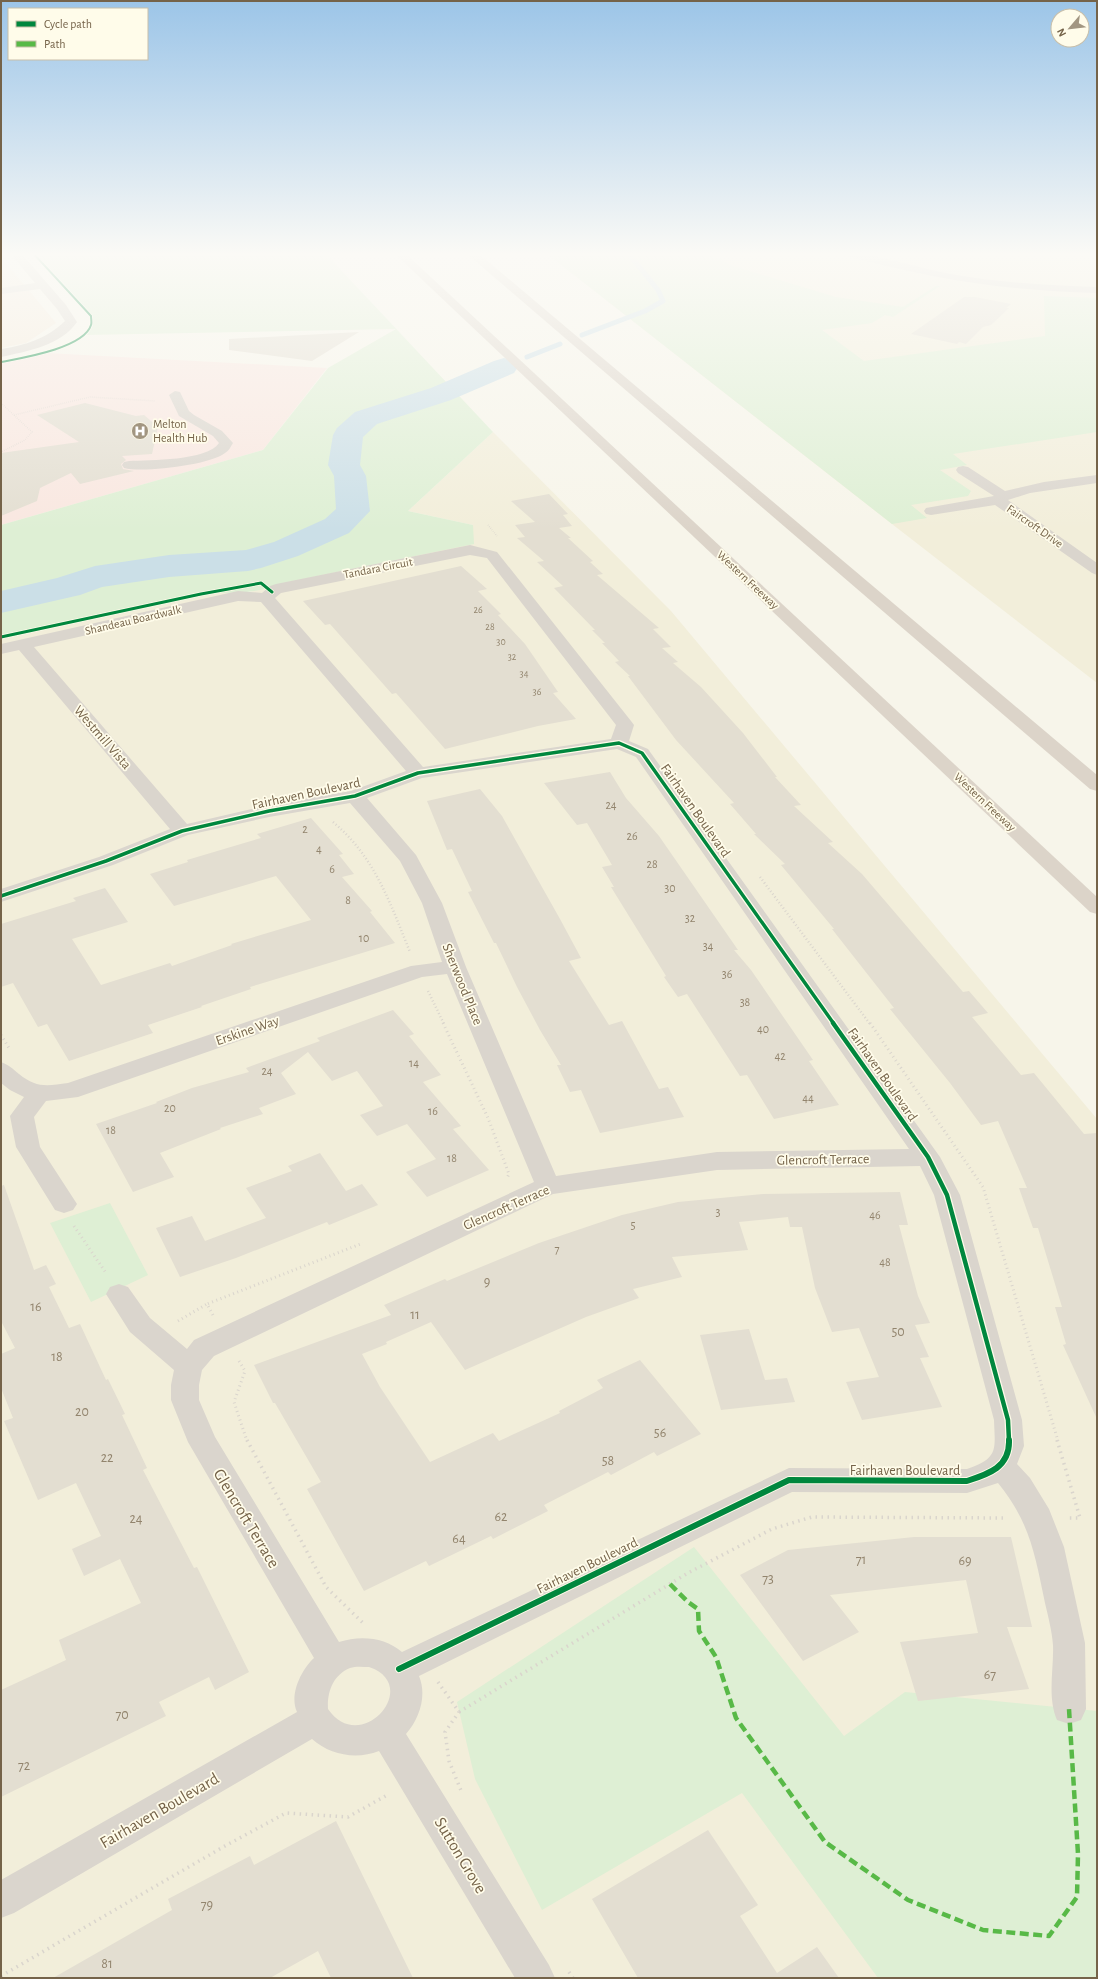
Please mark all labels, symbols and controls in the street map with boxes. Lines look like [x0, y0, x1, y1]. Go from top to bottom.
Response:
legend [8, 8, 148, 60]
north arrow [1050, 8, 1090, 48]
text: Cycle path [44, 18, 92, 31]
text: N [1055, 26, 1068, 38]
text: Path [44, 38, 66, 50]
place label: Melton Health Hub [153, 418, 207, 444]
hospital icon: Melton Health Hub [130, 421, 150, 441]
street label: Faircroft Drive [1005, 502, 1065, 550]
street label: Western Freeway [714, 548, 781, 612]
street label: Tandara Circuit [342, 555, 414, 581]
street label: Shandeau Boardwalk [84, 603, 183, 637]
house number: 26 [473, 605, 483, 615]
house number: 28 [485, 622, 495, 632]
house number: 30 [496, 637, 506, 647]
house number: 32 [508, 652, 517, 662]
house number: 34 [520, 669, 529, 679]
house number: 36 [533, 687, 542, 697]
street label: Westmill Vista [71, 703, 134, 773]
street label: Fairhaven Boulevard [658, 761, 733, 860]
street label: Western Freeway [951, 770, 1018, 834]
street label: Fairhaven Boulevard [251, 776, 362, 812]
house number: 24 [605, 799, 617, 811]
house number: 2 [302, 823, 308, 835]
house number: 26 [626, 830, 638, 842]
house number: 4 [316, 843, 322, 855]
house number: 28 [646, 858, 658, 870]
house number: 6 [329, 863, 335, 875]
house number: 30 [664, 882, 676, 894]
house number: 8 [345, 894, 351, 906]
house number: 32 [685, 912, 696, 924]
house number: 10 [359, 932, 369, 944]
house number: 34 [703, 940, 714, 952]
street label: Sherwood Place [439, 942, 485, 1027]
house number: 36 [722, 968, 733, 980]
house number: 38 [740, 996, 751, 1008]
street label: Erskine Way [214, 1014, 281, 1048]
house number: 40 [757, 1023, 769, 1035]
street label: Fairhaven Boulevard [845, 1025, 920, 1124]
house number: 42 [774, 1050, 786, 1062]
house number: 14 [409, 1057, 419, 1069]
house number: 24 [261, 1065, 273, 1077]
house number: 44 [802, 1092, 814, 1104]
house number: 20 [164, 1102, 176, 1114]
house number: 16 [428, 1105, 438, 1117]
house number: 18 [106, 1124, 116, 1136]
house number: 18 [447, 1152, 457, 1164]
street label: Glencroft Terrace [777, 1152, 869, 1168]
street label: Glencroft Terrace [461, 1183, 551, 1233]
house number: 3 [716, 1206, 721, 1218]
house number: 46 [869, 1209, 881, 1221]
house number: 5 [630, 1219, 636, 1231]
house number: 7 [554, 1243, 560, 1255]
house number: 48 [879, 1256, 891, 1268]
house number: 9 [484, 1275, 490, 1289]
house number: 16 [30, 1300, 42, 1314]
house number: 11 [410, 1308, 420, 1322]
house number: 50 [891, 1325, 905, 1339]
house number: 18 [51, 1350, 63, 1364]
house number: 20 [75, 1405, 89, 1419]
house number: 56 [654, 1426, 666, 1440]
house number: 22 [101, 1451, 113, 1465]
house number: 58 [602, 1454, 614, 1468]
street label: Fairhaven Boulevard [850, 1464, 960, 1478]
street label: Glencroft Terrace [210, 1466, 283, 1571]
house number: 62 [495, 1510, 507, 1524]
house number: 24 [129, 1512, 143, 1526]
house number: 64 [452, 1532, 466, 1546]
street label: Fairhaven Boulevard [535, 1535, 640, 1596]
house number: 71 [856, 1553, 866, 1567]
house number: 69 [958, 1554, 972, 1568]
house number: 73 [762, 1572, 774, 1586]
house number: 67 [984, 1668, 996, 1682]
house number: 70 [115, 1708, 129, 1722]
house number: 72 [18, 1759, 30, 1773]
street label: Fairhaven Boulevard [97, 1769, 222, 1851]
street label: Sutton Grove [431, 1814, 490, 1896]
house number: 79 [201, 1898, 213, 1912]
house number: 81 [101, 1957, 113, 1971]

